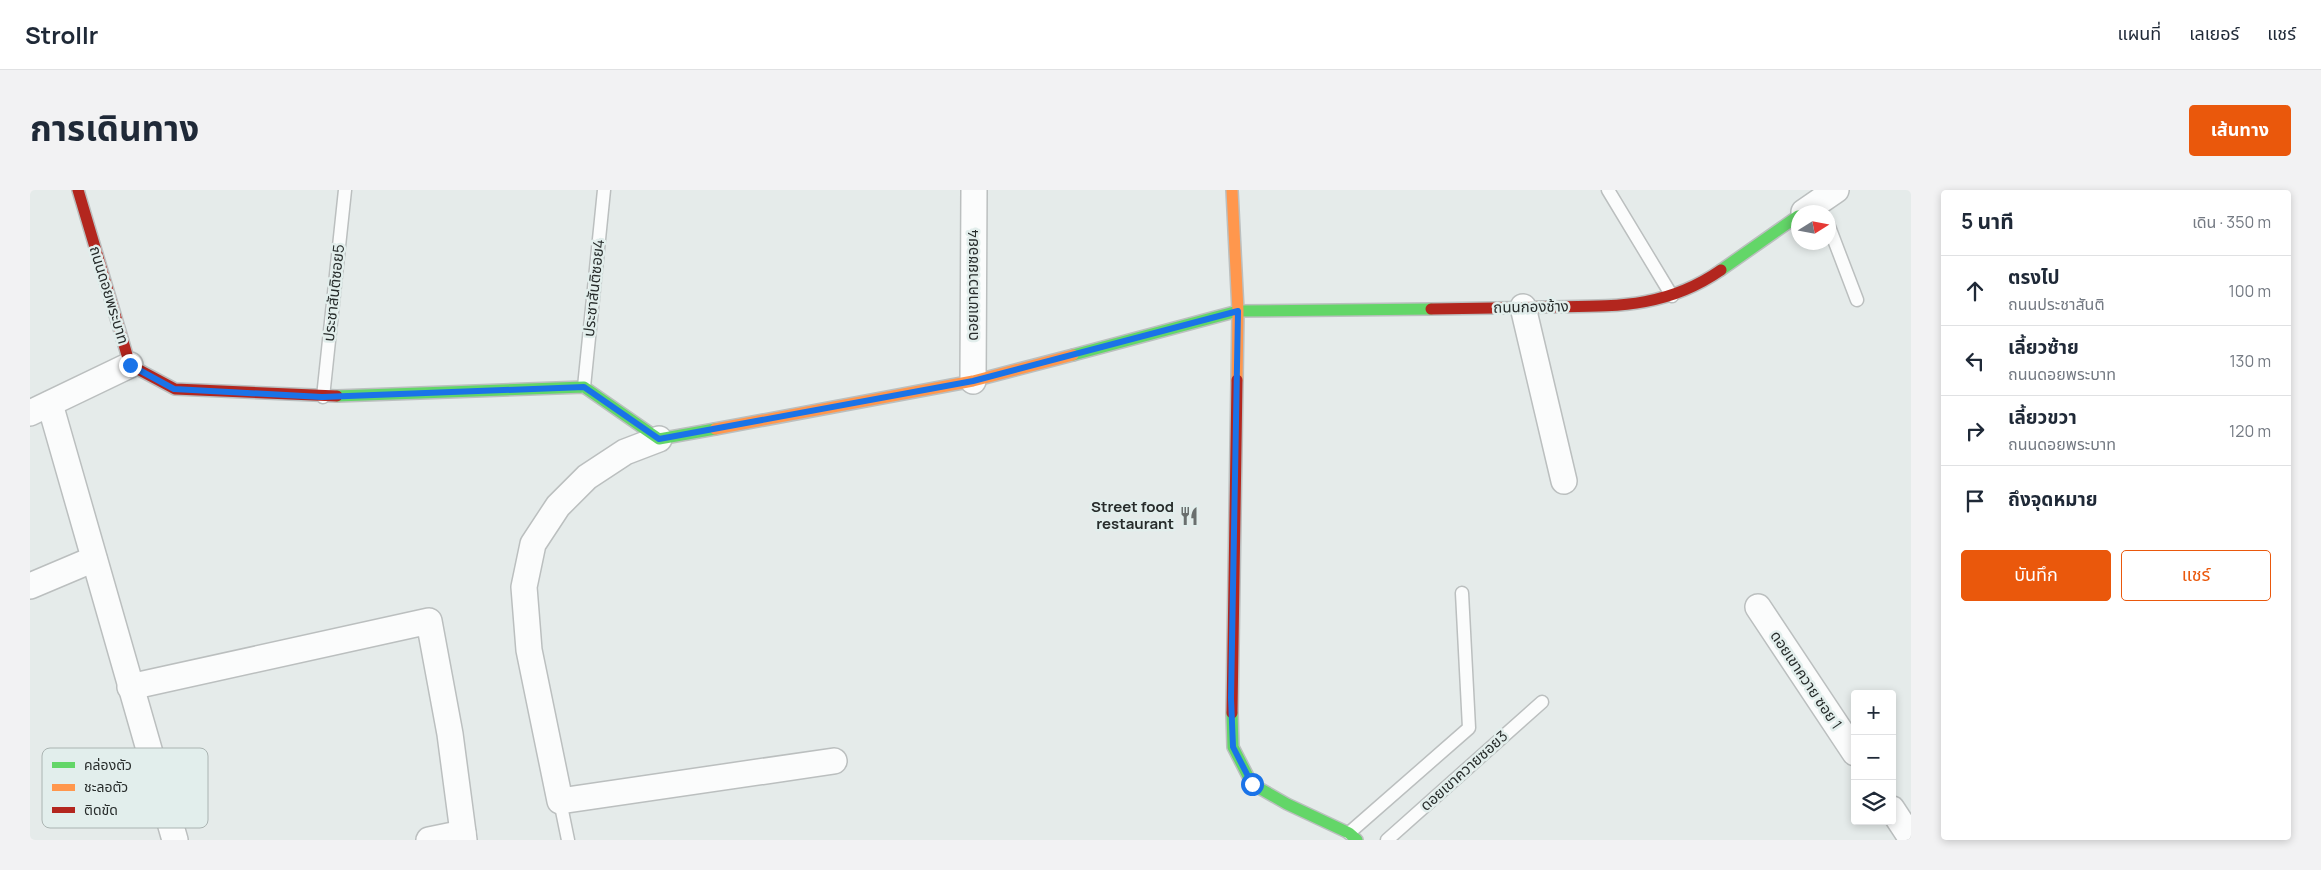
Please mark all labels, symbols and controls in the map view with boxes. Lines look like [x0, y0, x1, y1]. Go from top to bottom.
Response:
text: Strollr [25, 18, 98, 51]
text: แผนที่ [2117, 21, 2161, 45]
text: เลเยอร์ [2189, 21, 2239, 45]
text: แชร์ [2267, 21, 2296, 45]
text: การเดินทาง [30, 104, 199, 152]
button: เส้นทาง [2189, 105, 2291, 156]
north arrow [1791, 205, 1836, 250]
text: 5 นาที [1961, 207, 2014, 235]
text: เดิน · 350 m [2192, 211, 2271, 233]
street label: ดอยเขาควายซอย4 [962, 229, 983, 341]
street label: ประชาสันติซอย4 [578, 238, 609, 338]
street label: ถนนดอยพระบาท [85, 243, 134, 346]
street label: ประชาสันติซอย5 [318, 243, 349, 343]
text: ตรงไป [2008, 264, 2060, 290]
icon: ahead [1961, 277, 1989, 305]
text: 100 m [2228, 280, 2271, 302]
text: ถนนประชาสันติ [2008, 293, 2105, 315]
street label: ถนนกองช้าง [1493, 295, 1569, 318]
text: เลี้ยวซ้าย [2008, 334, 2079, 360]
icon: left [1961, 347, 1989, 375]
text: 130 m [2229, 350, 2271, 372]
route end [119, 354, 142, 377]
text: ถนนดอยพระบาท [2008, 363, 2116, 385]
text: เลี้ยวขวา [2008, 404, 2077, 430]
icon: right [1961, 417, 1989, 445]
text: 120 m [2229, 420, 2271, 442]
text: ถนนดอยพระบาท [2008, 433, 2116, 455]
text: ถึงจุดหมาย [2008, 486, 2098, 512]
icon: arrive [1961, 487, 1989, 515]
place label: Street food restaurant [1091, 496, 1174, 534]
restaurant icon: Street food restaurant [1178, 505, 1200, 527]
button: บันทึก [1961, 550, 2111, 601]
button: แชร์ [2121, 550, 2271, 601]
street label: ดอยเขาควาย ซอย 1 [1766, 626, 1847, 733]
map controls [1851, 690, 1896, 825]
button: + [1851, 690, 1896, 735]
street label: ดอยเขาควายซอย3 [1415, 726, 1512, 816]
button: − [1851, 735, 1896, 780]
legend [42, 748, 208, 828]
text: คล่องตัว [84, 755, 132, 774]
route start [1241, 773, 1264, 796]
text: ชะลอตัว [84, 777, 128, 796]
button: layers [1851, 780, 1896, 825]
text: ติดขัด [84, 800, 118, 819]

